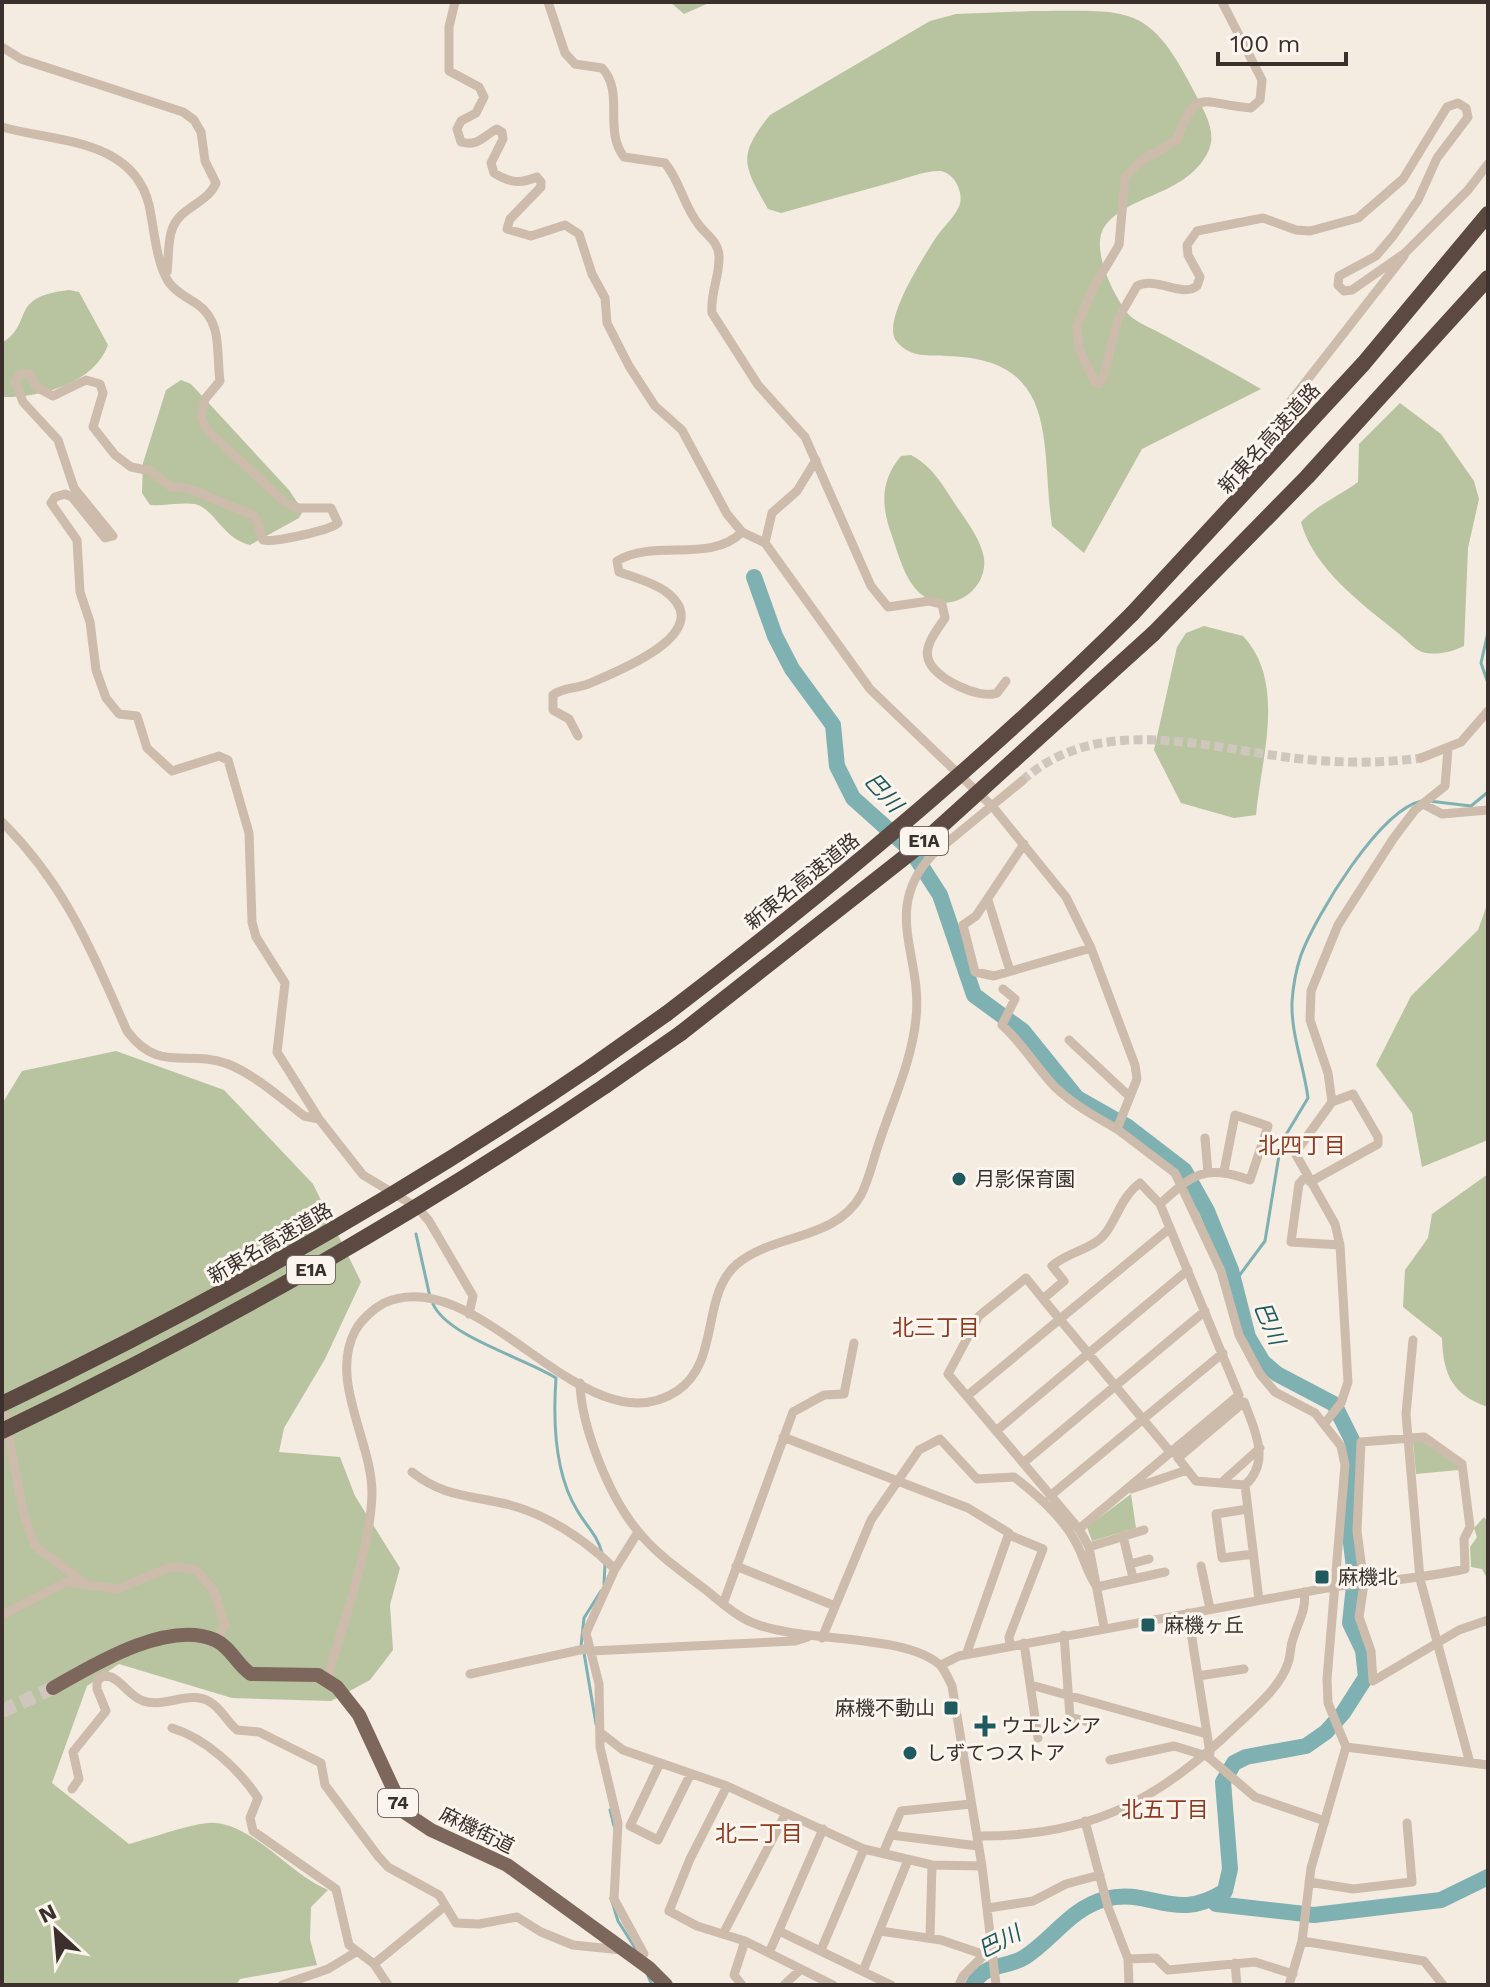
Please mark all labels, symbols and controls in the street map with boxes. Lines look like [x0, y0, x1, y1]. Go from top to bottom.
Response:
scale bar [1218, 16, 1346, 66]
text: 100 m [1230, 30, 1300, 58]
street label: 新東名高速道路 [1213, 378, 1325, 498]
water label: 巴川 [860, 768, 909, 819]
road number: E1A [900, 827, 948, 855]
street label: 新東名高速道路 [740, 828, 864, 934]
district label: 北四丁目 [1258, 1133, 1346, 1158]
place label: 月影保育園 [975, 1167, 1075, 1191]
marker: 月影保育園 [950, 1170, 968, 1188]
street label: 新東名高速道路 [203, 1198, 337, 1288]
road number: E1A [287, 1256, 335, 1284]
water label: 巴川 [1249, 1298, 1290, 1350]
district label: 北三丁目 [892, 1315, 980, 1340]
place label: 麻機北 [1338, 1565, 1398, 1589]
marker: 麻機北 [1313, 1568, 1331, 1586]
place label: 麻機ヶ丘 [1164, 1613, 1244, 1637]
marker: 麻機ヶ丘 [1139, 1616, 1157, 1634]
place label: 麻機不動山 [835, 1696, 935, 1720]
marker: 麻機不動山 [942, 1699, 960, 1717]
place label: ウエルシア [1001, 1714, 1101, 1738]
marker: ウエルシア [976, 1717, 994, 1735]
place label: しずてつストア [926, 1741, 1065, 1765]
marker: しずてつストア [901, 1744, 919, 1762]
road number: 74 [378, 1789, 418, 1817]
district label: 北五丁目 [1121, 1797, 1209, 1822]
street label: 麻機街道 [436, 1802, 518, 1858]
district label: 北二丁目 [715, 1821, 803, 1846]
north arrow [16, 1891, 96, 1971]
text: N [35, 1899, 60, 1928]
water label: 巴川 [974, 1919, 1026, 1963]

